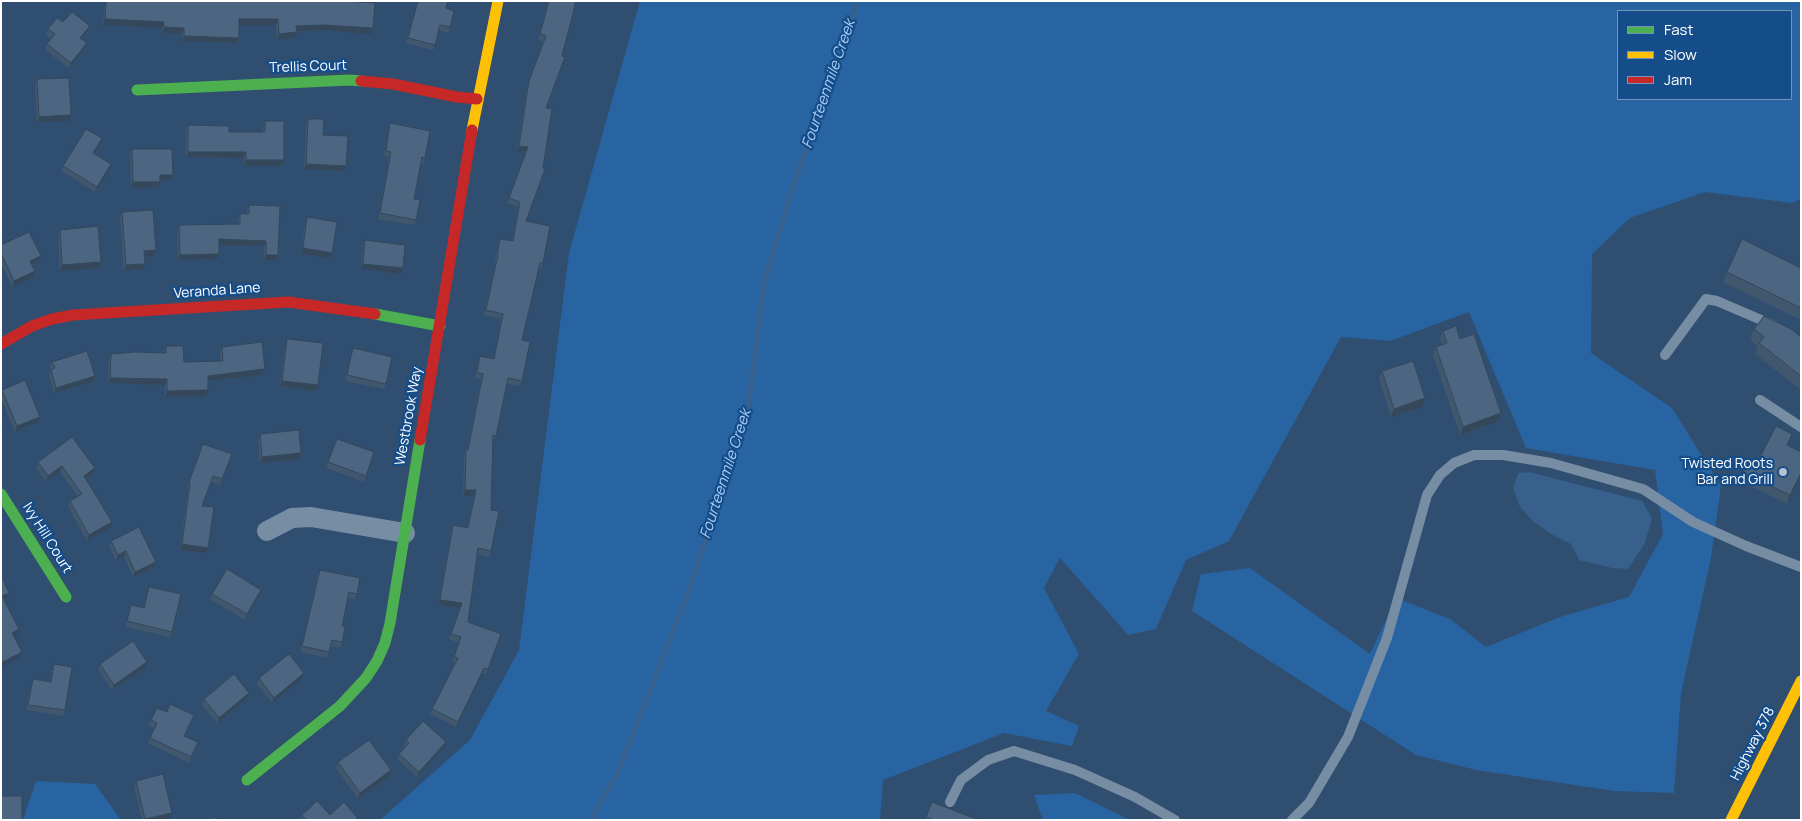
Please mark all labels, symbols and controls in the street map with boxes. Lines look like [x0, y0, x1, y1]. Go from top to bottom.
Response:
legend [1617, 10, 1792, 100]
water label: Fourteenmile Creek [799, 17, 859, 151]
text: Fast [1664, 19, 1693, 40]
text: Slow [1664, 44, 1697, 65]
street label: Trellis Court [269, 57, 347, 77]
text: Jam [1664, 69, 1692, 90]
street label: Veranda Lane [173, 280, 261, 302]
street label: Westbrook Way [392, 365, 426, 467]
water label: Fourteenmile Creek [697, 407, 755, 541]
place label: Twisted Roots Bar and Grill [1681, 456, 1773, 488]
marker: Twisted Roots Bar and Grill [1777, 466, 1789, 478]
street label: Ivy Hill Court [19, 500, 75, 576]
street label: Highway 378 [1727, 704, 1779, 784]

